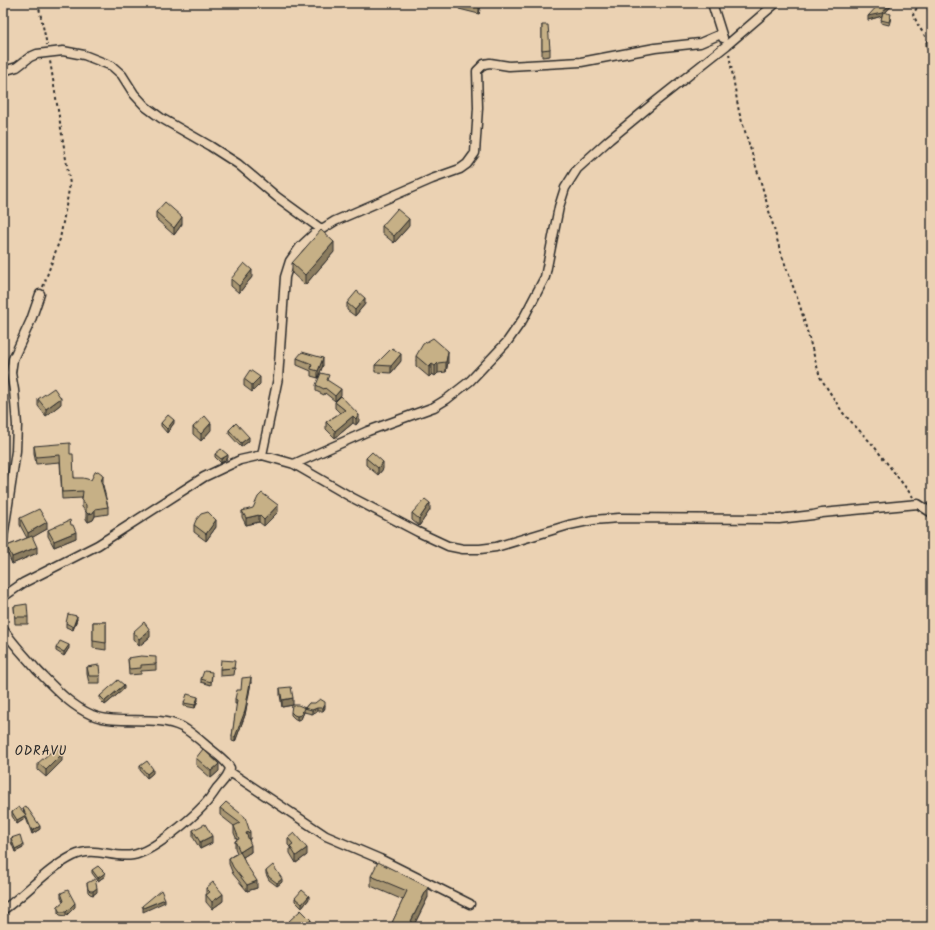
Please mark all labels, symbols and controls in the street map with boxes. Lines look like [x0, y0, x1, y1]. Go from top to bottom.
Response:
district label: ODRAVU [15, 741, 67, 762]

